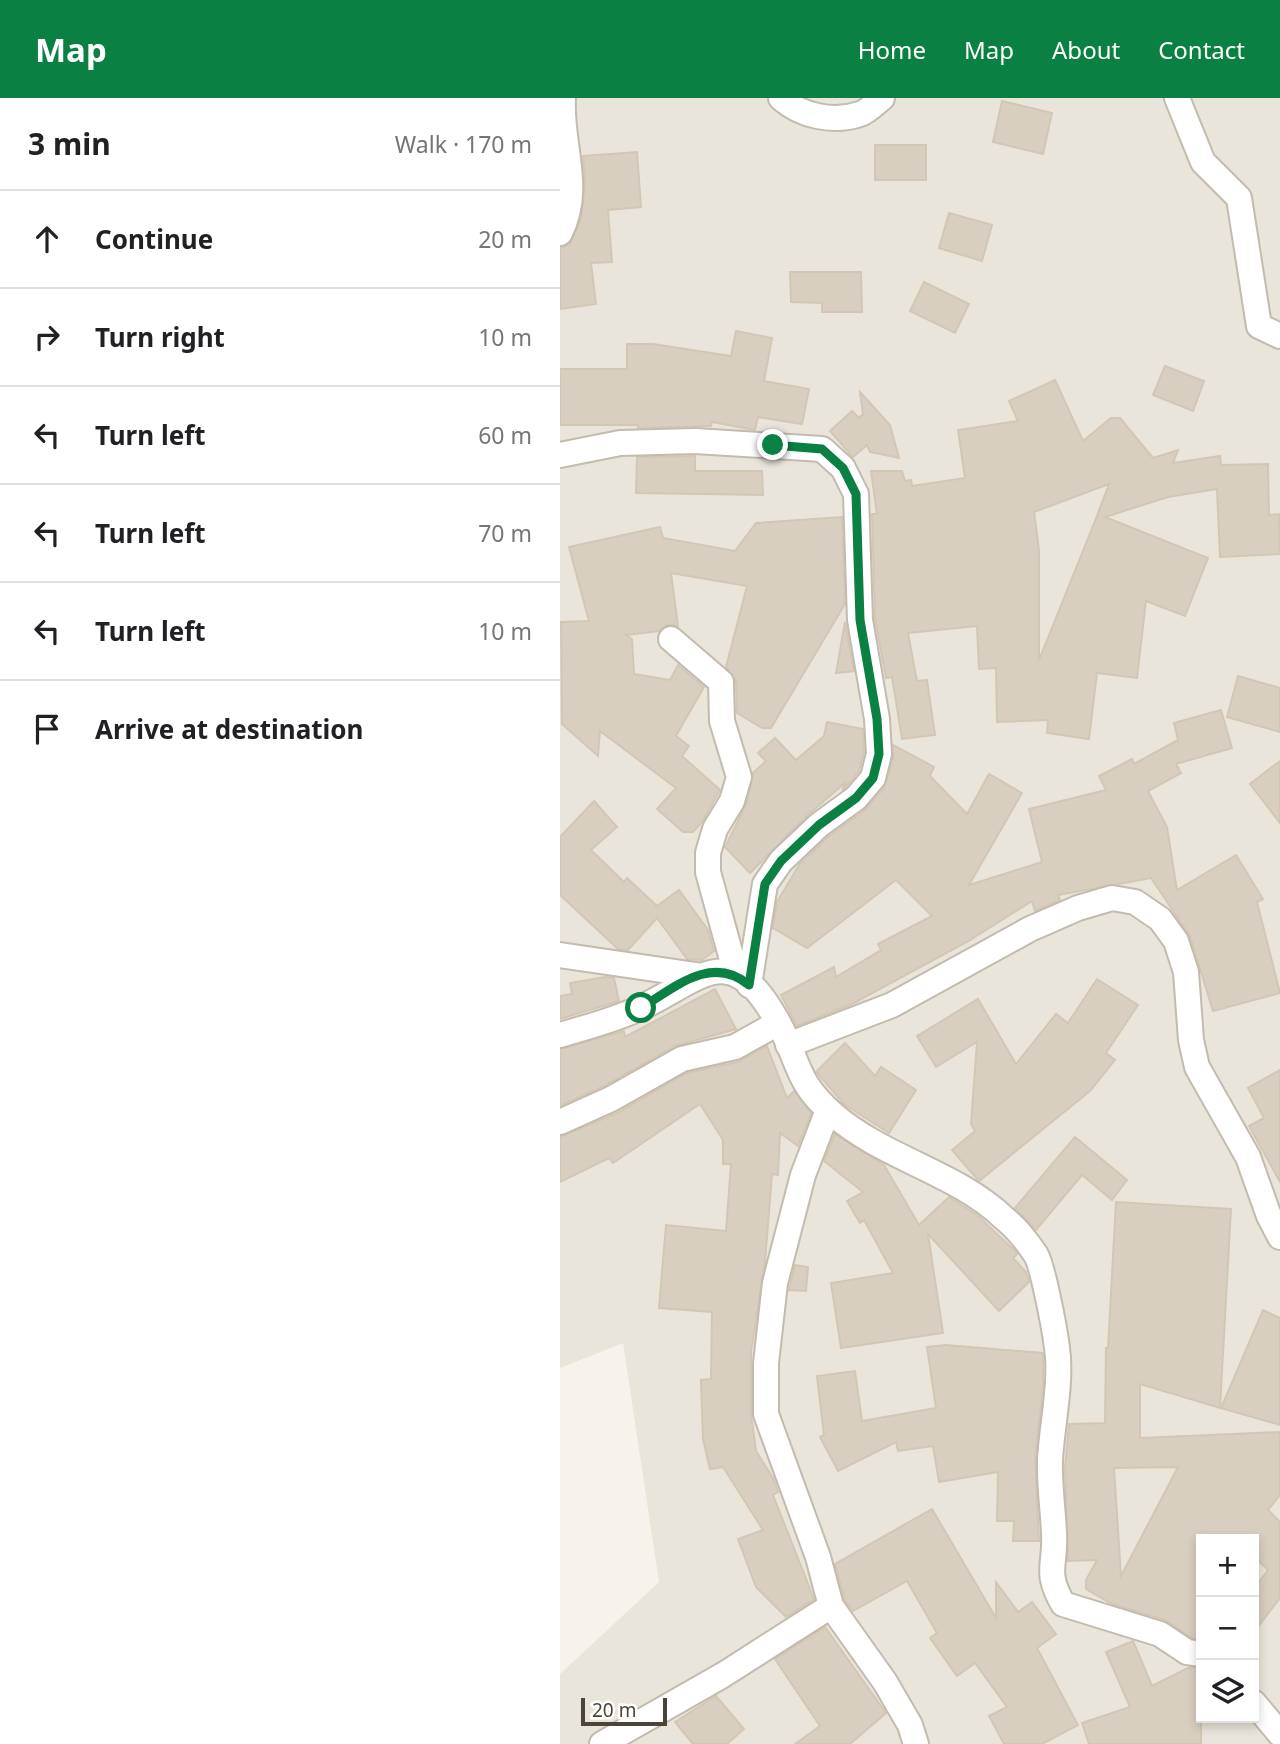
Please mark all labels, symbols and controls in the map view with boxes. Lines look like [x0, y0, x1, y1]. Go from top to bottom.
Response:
text: Map [35, 27, 107, 72]
text: Home [858, 33, 926, 66]
text: Map [964, 33, 1014, 66]
text: About [1052, 33, 1120, 66]
text: Contact [1158, 33, 1245, 66]
text: 3 min [28, 123, 111, 164]
text: Walk · 170 m [395, 128, 532, 160]
icon: ahead [28, 220, 66, 258]
text: Continue [95, 221, 213, 257]
text: 20 m [478, 223, 532, 255]
icon: right [28, 318, 66, 356]
text: Turn right [95, 319, 225, 355]
text: 10 m [478, 321, 532, 353]
icon: left [28, 416, 66, 454]
text: Turn left [95, 417, 206, 453]
text: 60 m [478, 419, 532, 451]
route end [757, 429, 788, 460]
icon: left [28, 514, 66, 552]
text: Turn left [95, 515, 206, 551]
text: 70 m [478, 517, 532, 549]
icon: left [28, 612, 66, 650]
text: Turn left [95, 613, 206, 649]
text: 10 m [478, 615, 532, 647]
icon: arrive [28, 710, 66, 748]
text: Arrive at destination [95, 711, 364, 747]
route start [625, 992, 656, 1023]
map controls [1196, 1534, 1259, 1723]
button: + [1196, 1534, 1259, 1597]
button: − [1196, 1597, 1259, 1660]
button: layers [1196, 1660, 1259, 1723]
scale bar [581, 1695, 667, 1727]
text: 20 m [592, 1697, 636, 1723]

